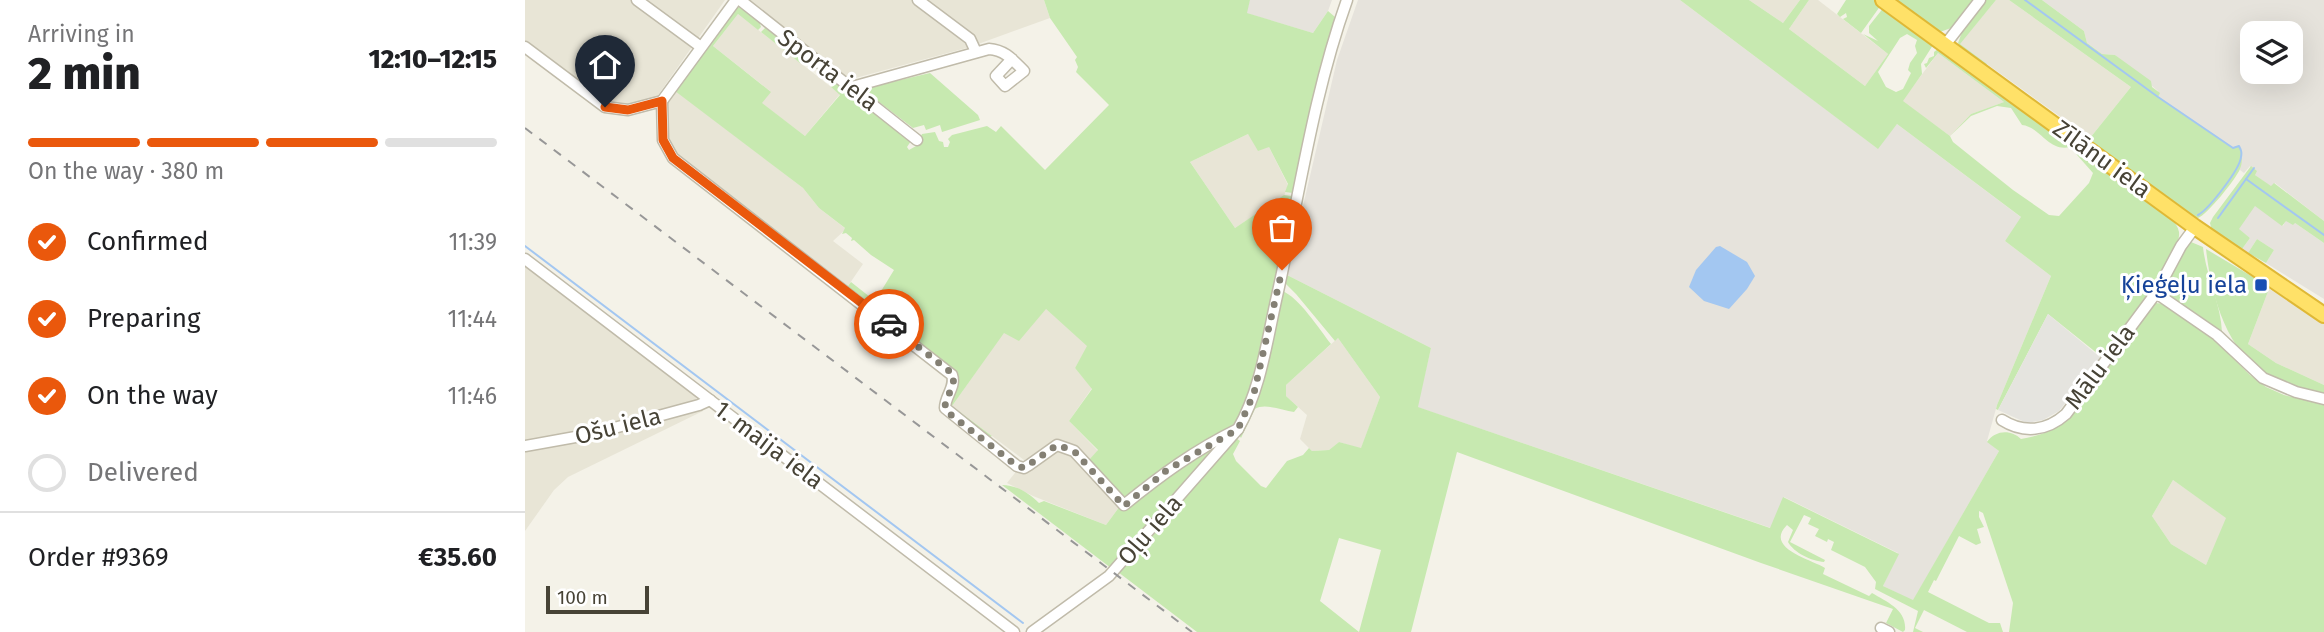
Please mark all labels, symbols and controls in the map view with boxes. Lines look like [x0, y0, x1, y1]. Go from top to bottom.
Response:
text: Arriving in [28, 20, 135, 48]
map controls [2240, 21, 2303, 84]
button: layers [2240, 21, 2303, 84]
street label: Sporta iela [772, 23, 884, 117]
pin [575, 35, 635, 107]
text: 12:10–12:15 [368, 44, 497, 75]
text: 2 min [28, 46, 141, 101]
icon: home [586, 46, 624, 84]
street label: Zīlānu iela [2048, 114, 2156, 204]
text: On the way · 380 m [28, 157, 224, 185]
pin [1252, 198, 1312, 270]
icon: bag [1263, 209, 1301, 247]
icon: check [28, 223, 66, 261]
text: Confirmed [87, 226, 208, 257]
text: 11:39 [448, 228, 497, 256]
place label: Ķieģeļu iela [2121, 271, 2247, 301]
marker: Ķieģeļu iela [2253, 277, 2269, 293]
courier [854, 289, 924, 359]
icon: check [28, 300, 66, 338]
text: Preparing [87, 303, 200, 334]
text: 11:44 [448, 305, 497, 333]
icon: car [870, 305, 908, 343]
street label: Mālu iela [2059, 319, 2141, 415]
icon: check [28, 377, 66, 415]
text: On the way [87, 380, 218, 411]
text: 11:46 [448, 382, 497, 410]
street label: 1. maija iela [709, 395, 829, 495]
street label: Ošu iela [572, 402, 664, 450]
text: Delivered [87, 457, 199, 488]
street label: Oļu iela [1112, 489, 1189, 571]
text: Order #9369 [28, 542, 169, 573]
text: €35.60 [418, 542, 497, 573]
scale bar [546, 583, 649, 615]
text: 100 m [557, 586, 608, 609]

